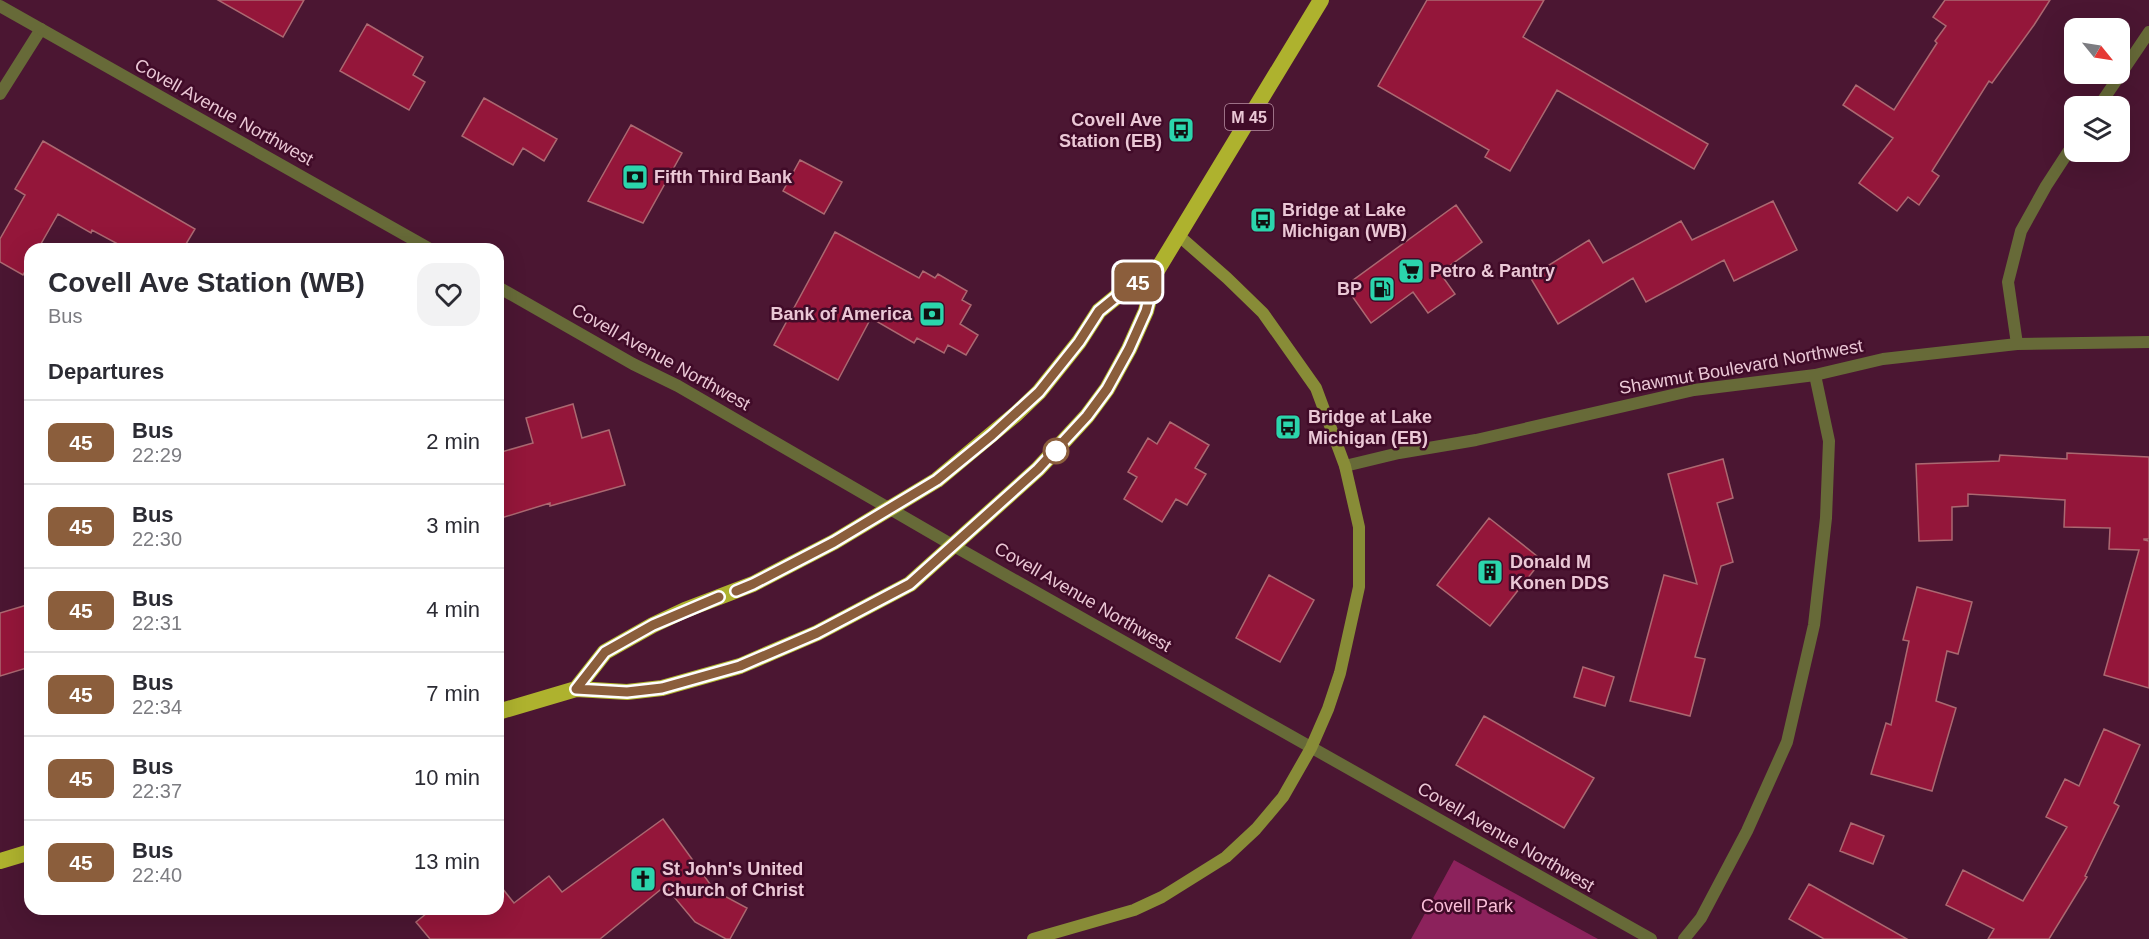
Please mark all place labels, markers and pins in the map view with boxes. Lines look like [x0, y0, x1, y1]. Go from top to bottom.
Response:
place label: Covell Ave Station (EB) [1059, 110, 1162, 151]
bus stop icon: Covell Ave Station (EB) [1166, 115, 1196, 145]
bank icon: Fifth Third Bank [620, 162, 650, 192]
place label: Fifth Third Bank [654, 167, 793, 187]
place label: Bridge at Lake Michigan (WB) [1282, 200, 1407, 241]
bus stop icon: Bridge at Lake Michigan (WB) [1248, 205, 1278, 235]
supermarket icon: Petro & Pantry [1396, 256, 1426, 286]
place label: Petro & Pantry [1430, 261, 1555, 281]
fuel station icon: BP [1367, 274, 1397, 304]
place label: BP [1337, 279, 1362, 299]
bank icon: Bank of America [917, 299, 947, 329]
place label: Bank of America [771, 304, 913, 324]
place label: Bridge at Lake Michigan (EB) [1308, 407, 1432, 448]
bus stop icon: Bridge at Lake Michigan (EB) [1273, 412, 1303, 442]
unlabelled marker [1043, 438, 1069, 464]
place label: Donald M Konen DDS [1510, 552, 1609, 593]
building icon: Donald M Konen DDS [1475, 557, 1505, 587]
place label: St John's United Church of Christ [662, 859, 804, 900]
church icon: St John's United Church of Christ [628, 864, 658, 894]

